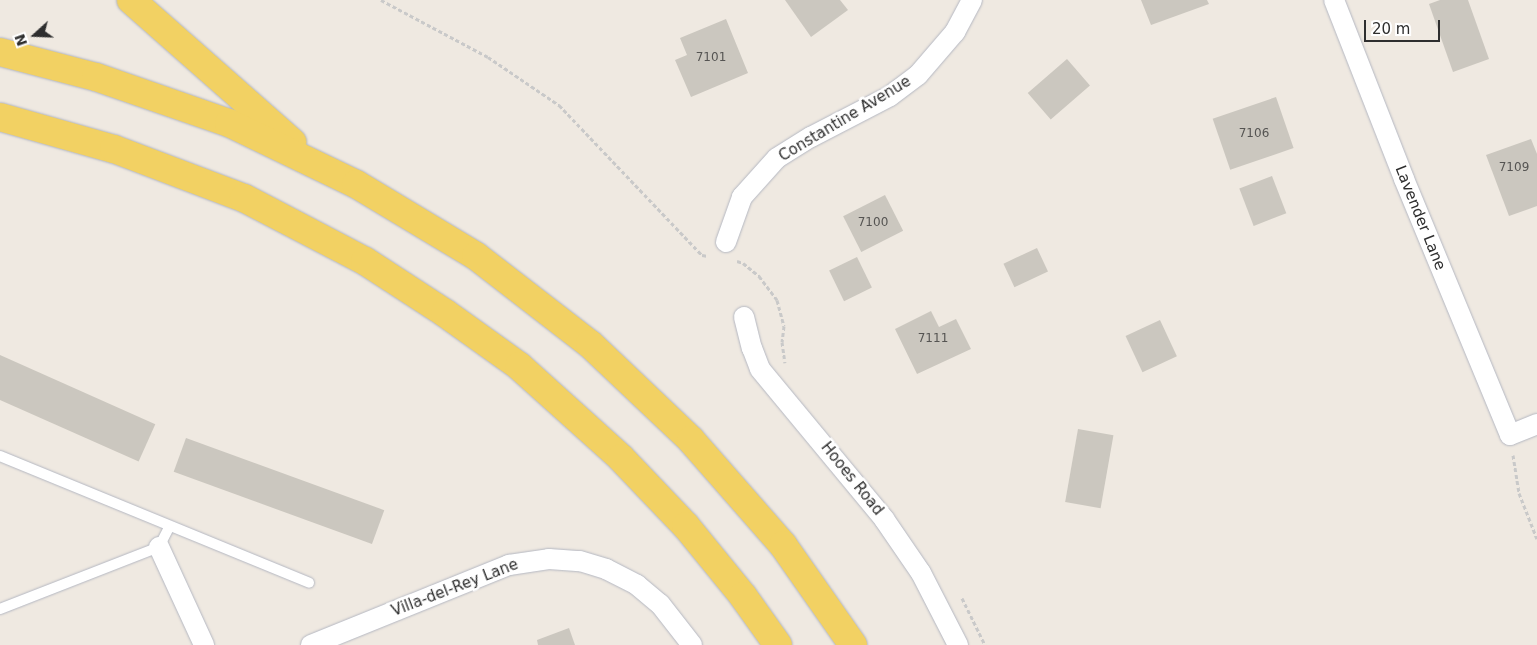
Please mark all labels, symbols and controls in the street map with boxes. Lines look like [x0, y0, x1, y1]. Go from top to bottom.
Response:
north arrow [10, 10, 60, 60]
scale bar [1367, 10, 1443, 42]
text: 20 m [1372, 20, 1410, 38]
text: N [11, 32, 30, 48]
house number: 7101 [696, 51, 726, 65]
street label: Constantine Avenue [776, 72, 914, 166]
house number: 7106 [1239, 127, 1269, 141]
house number: 7109 [1499, 161, 1529, 175]
street label: Lavender Lane [1391, 163, 1449, 273]
house number: 7100 [858, 216, 888, 230]
house number: 7111 [918, 332, 948, 346]
street label: Hooes Road [817, 439, 887, 519]
street label: Villa-del-Rey Lane [389, 556, 521, 620]

